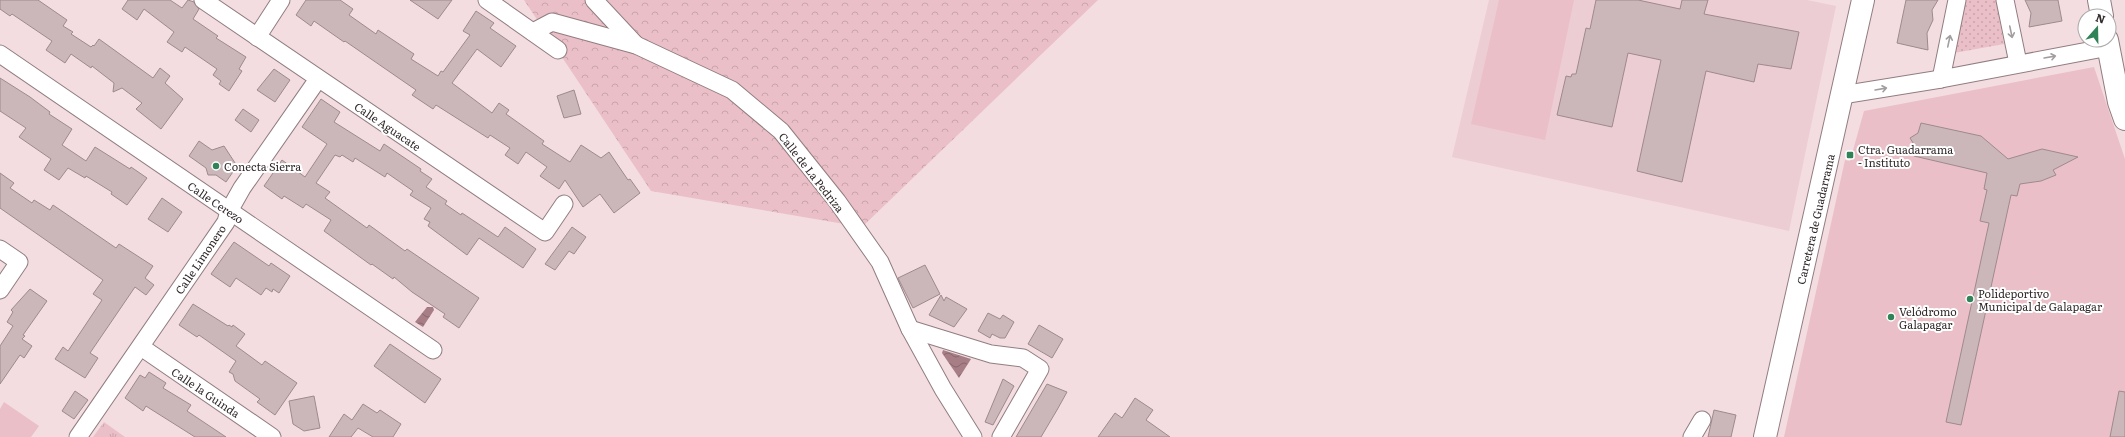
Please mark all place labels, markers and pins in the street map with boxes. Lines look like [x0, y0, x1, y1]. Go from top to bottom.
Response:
place label: Ctra. Guadarrama - Instituto [1858, 141, 1953, 170]
marker: Ctra. Guadarrama - Instituto [1845, 150, 1855, 160]
place label: Conecta Sierra [224, 158, 301, 174]
marker: Conecta Sierra [211, 161, 221, 171]
place label: Polideportivo Municipal de Galapagar [1978, 285, 2103, 314]
marker: Polideportivo Municipal de Galapagar [1965, 294, 1975, 304]
place label: Velódromo Galapagar [1899, 303, 1957, 332]
marker: Velódromo Galapagar [1886, 312, 1896, 322]

